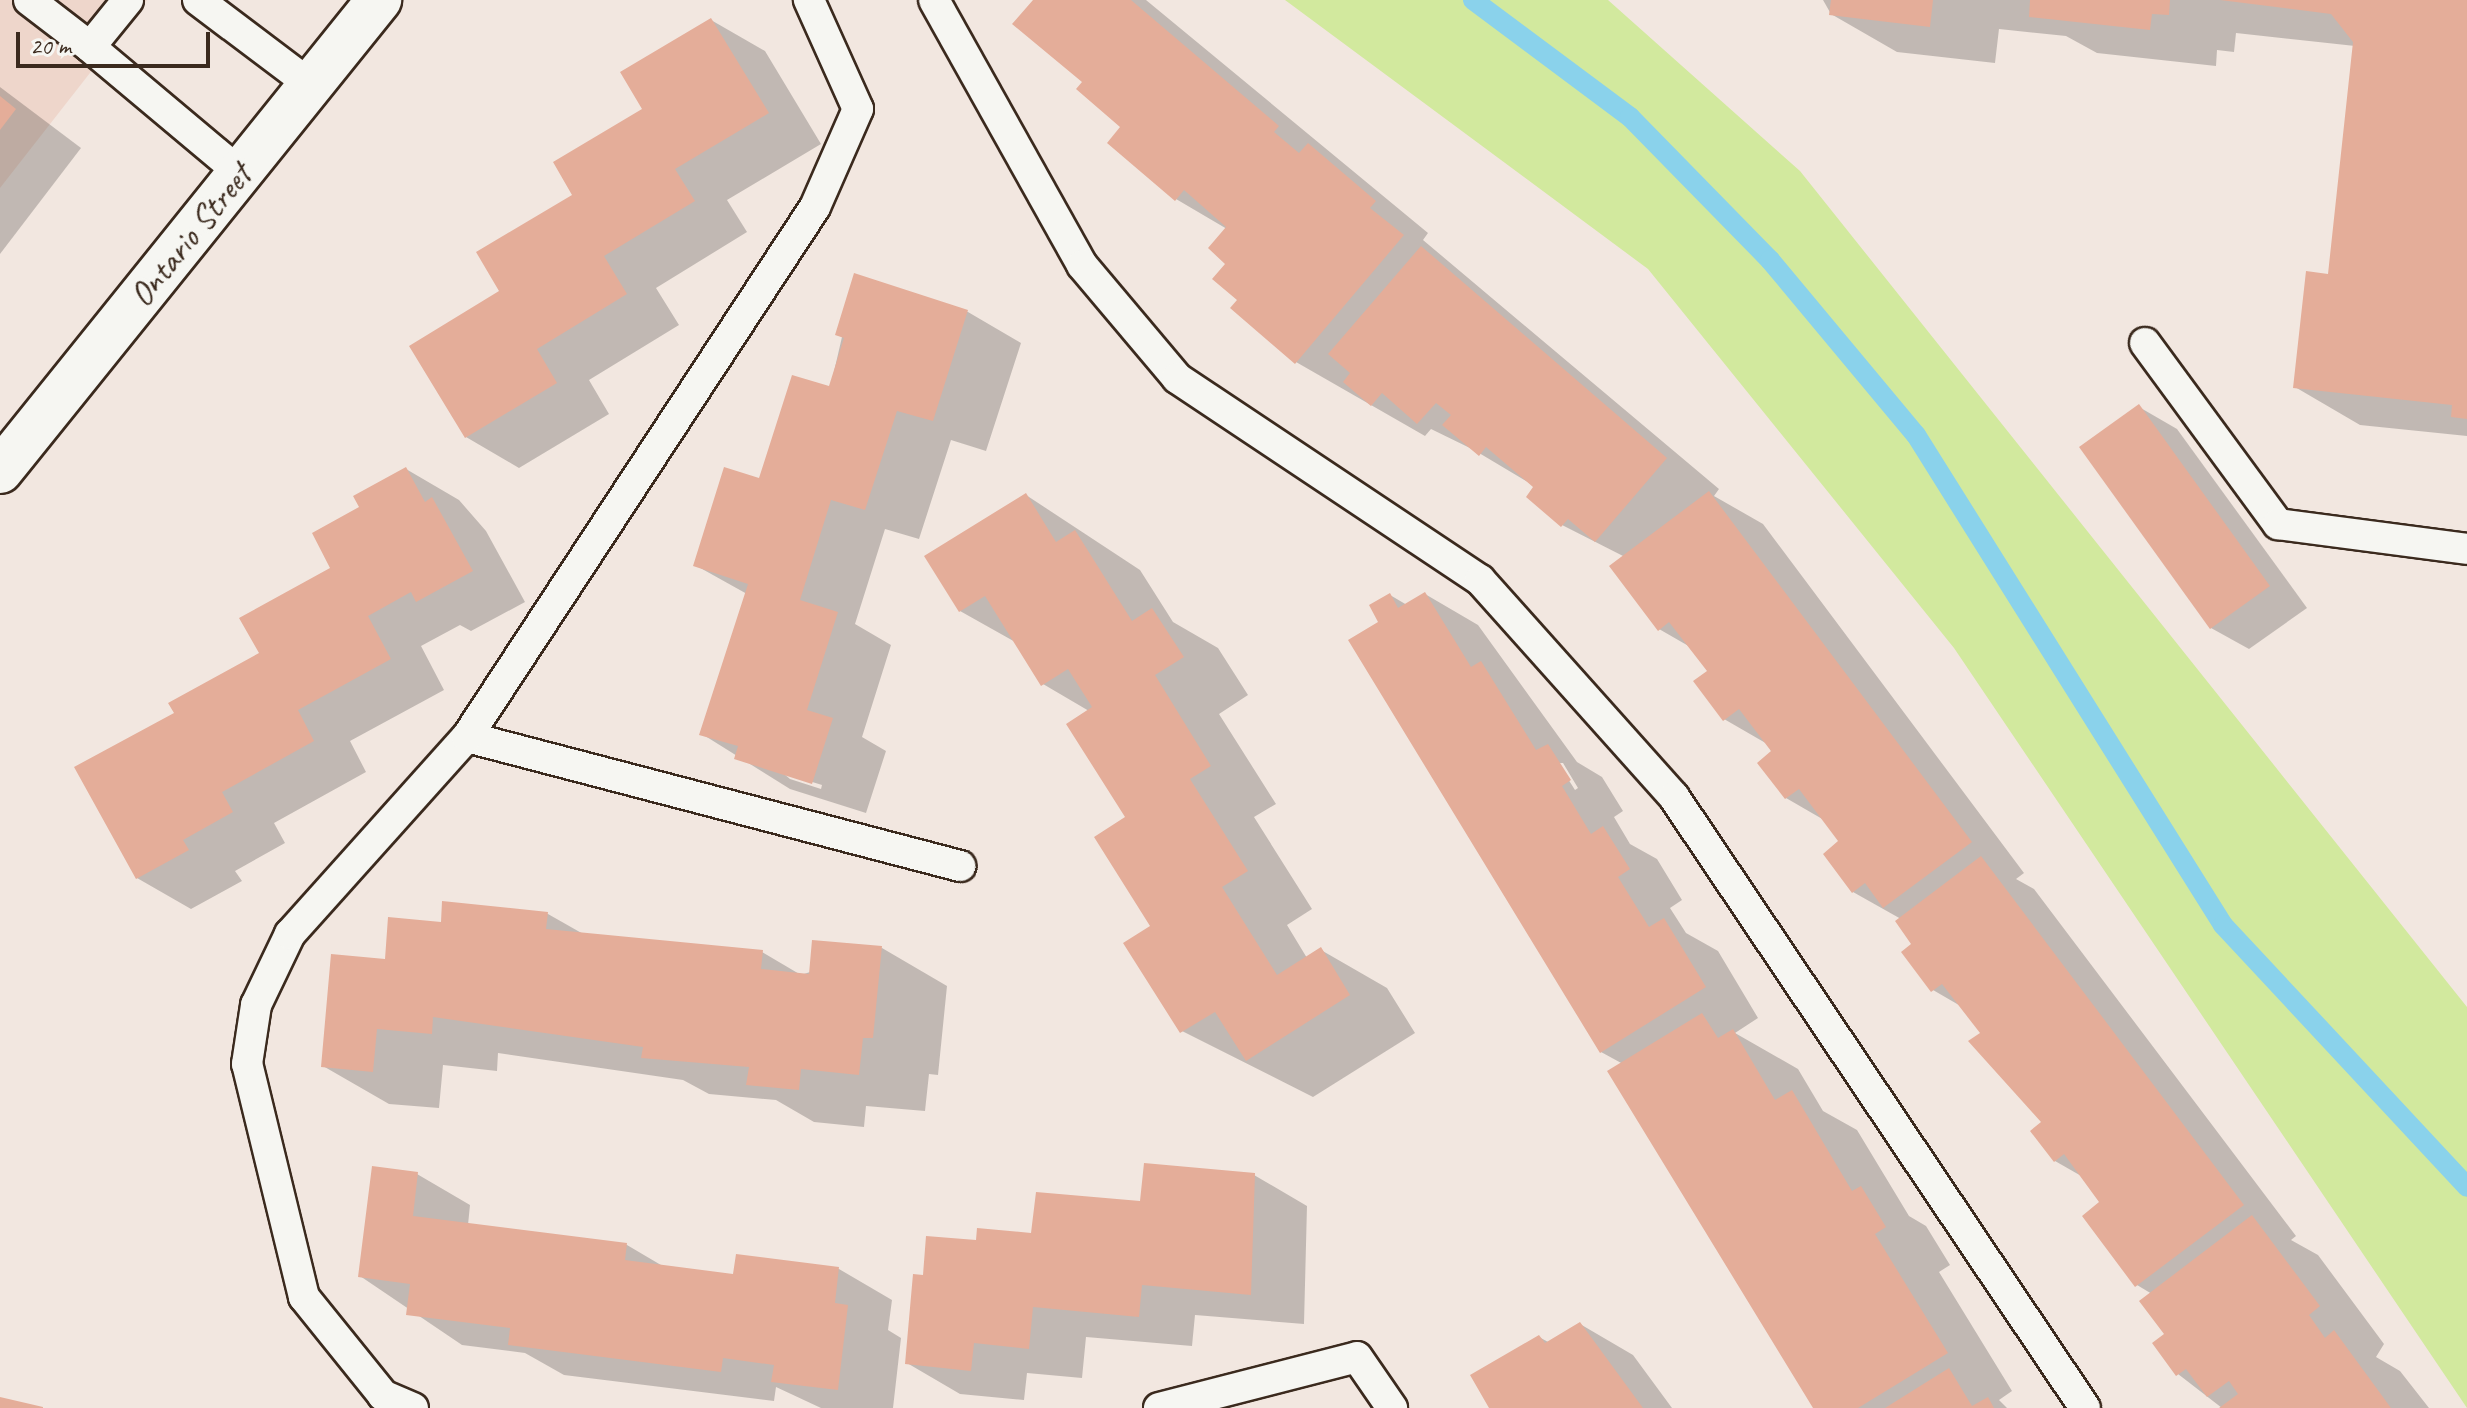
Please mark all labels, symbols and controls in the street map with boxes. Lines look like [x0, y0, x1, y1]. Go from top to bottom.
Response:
scale bar [20, 16, 214, 66]
text: 20 m [30, 31, 71, 61]
street label: Ontario Street [120, 156, 260, 314]

